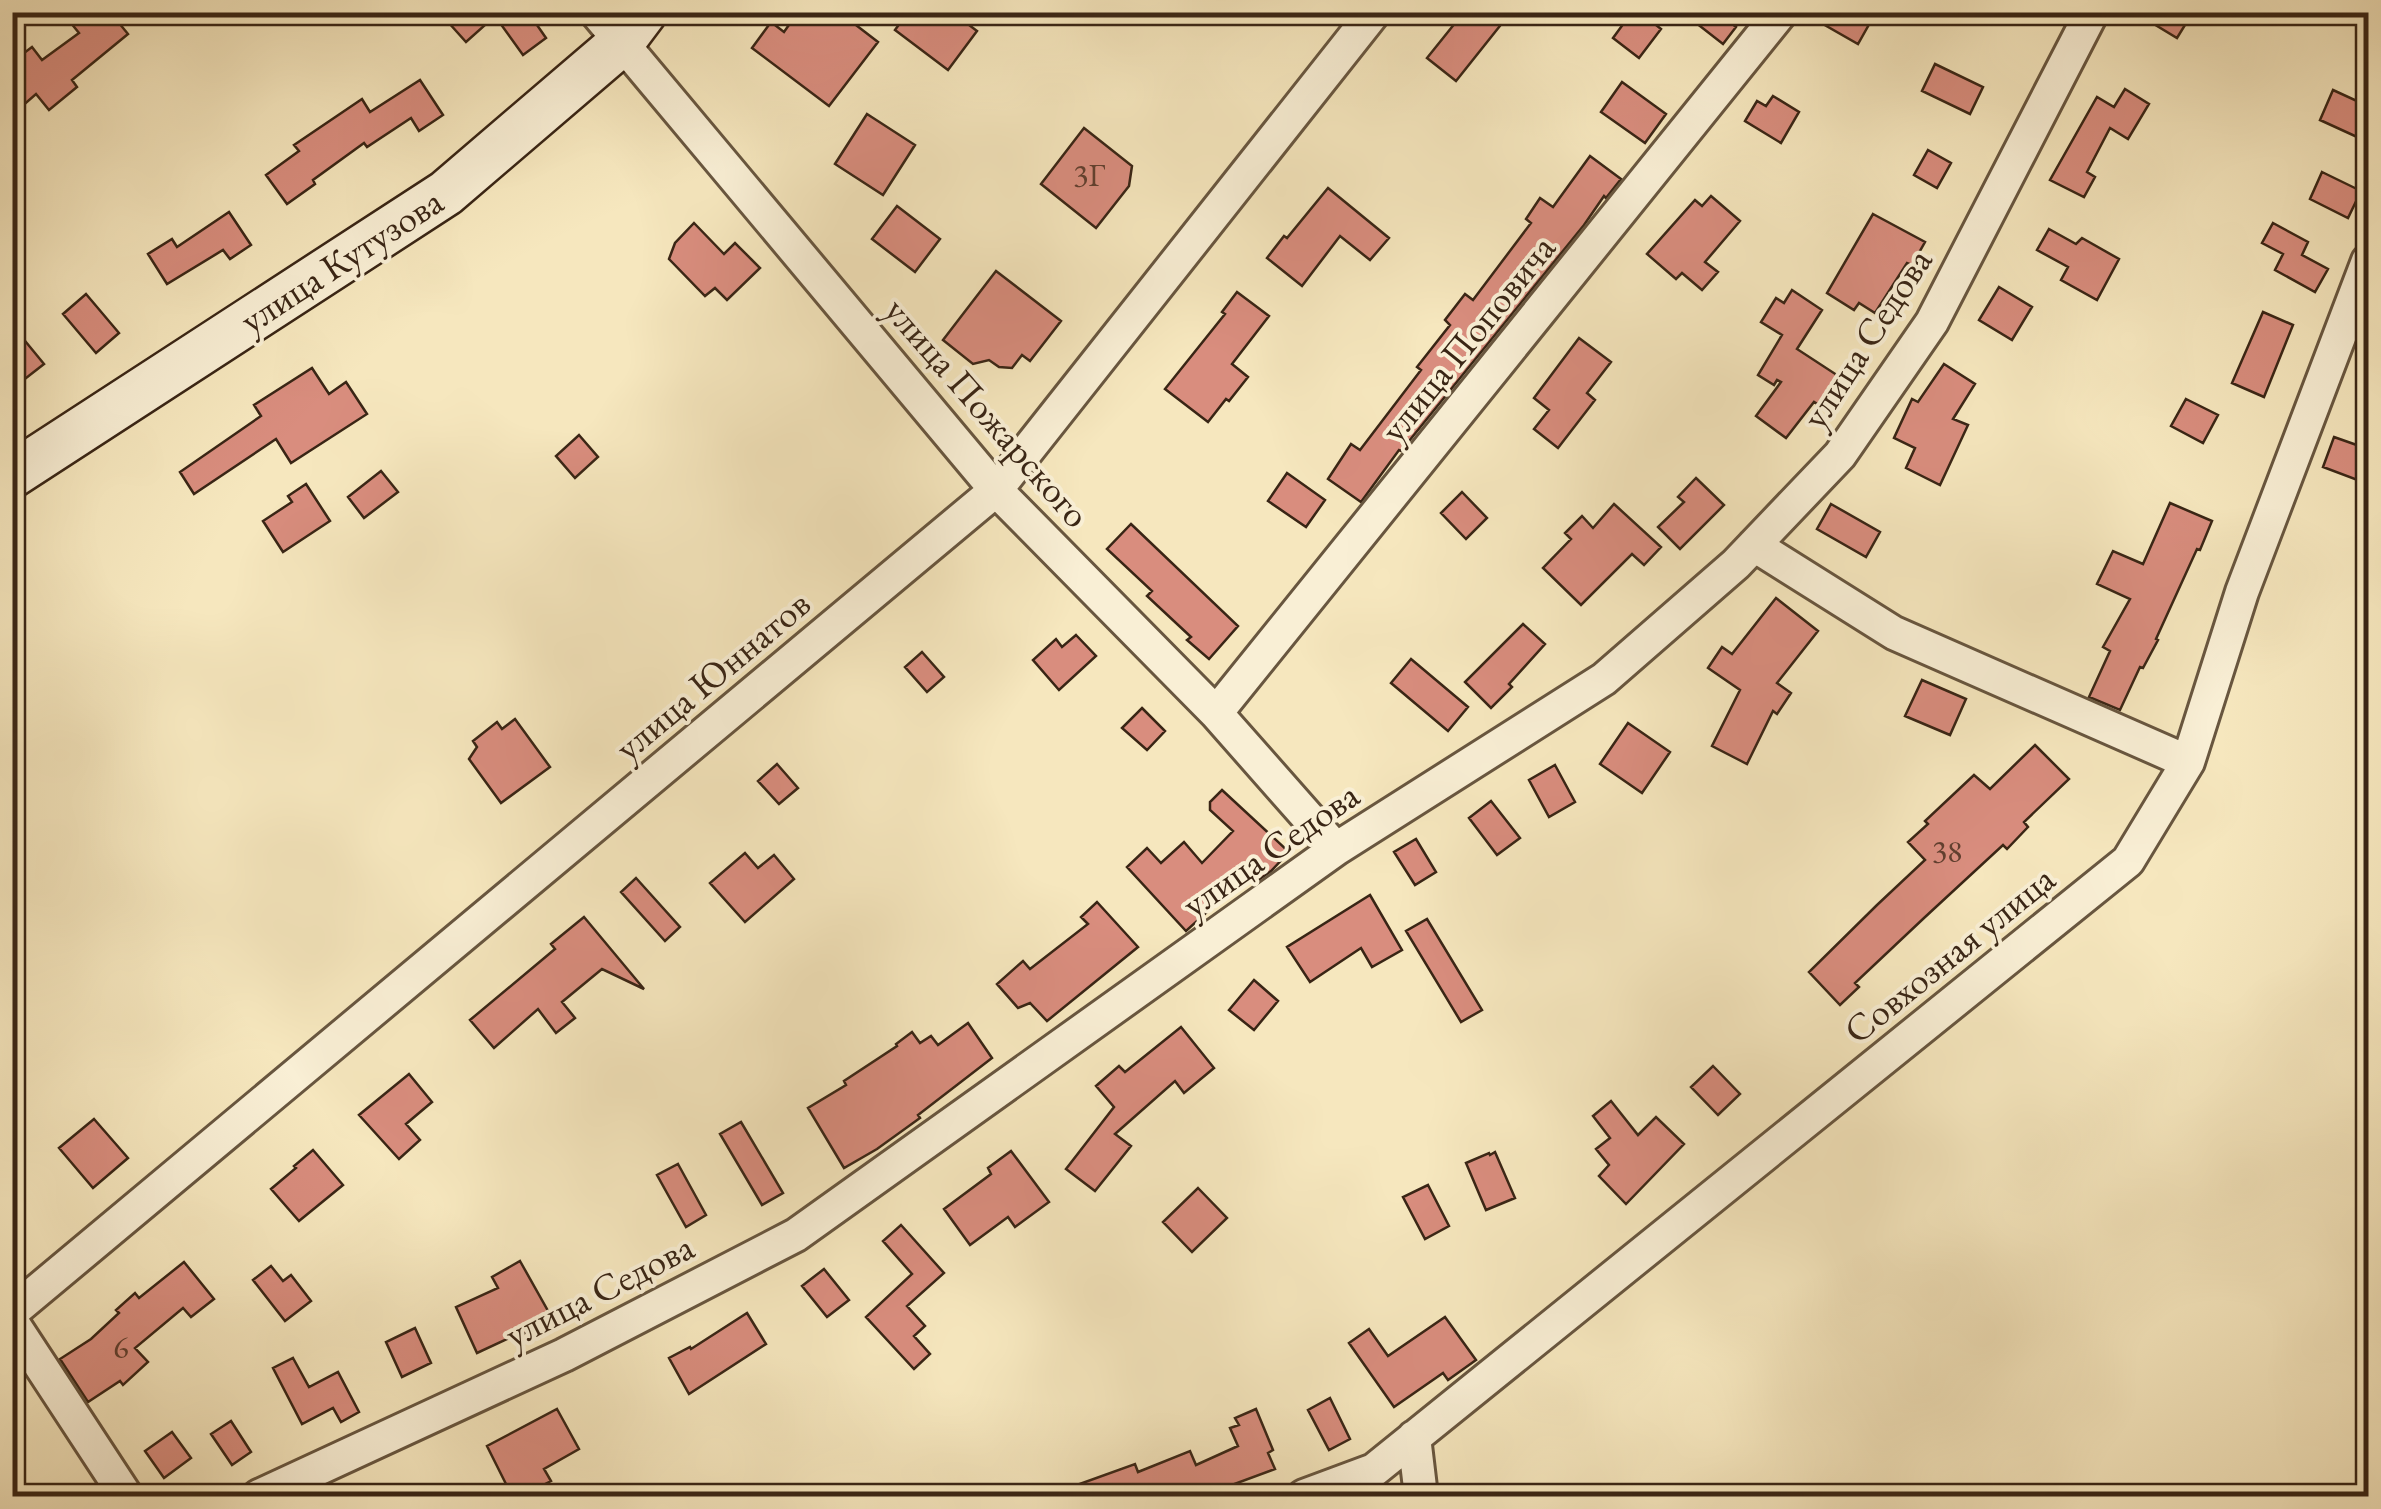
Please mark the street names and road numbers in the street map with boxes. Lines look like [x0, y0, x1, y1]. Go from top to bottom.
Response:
street label: улица Кутузова [230, 176, 453, 344]
street label: улица Поповича [1368, 224, 1566, 452]
street label: улица Седова [1789, 238, 1943, 438]
street label: улица Пожарского [874, 286, 1102, 538]
street label: улица Юннатов [604, 579, 820, 771]
street label: улица Седова [1172, 770, 1369, 928]
street label: Совхозная улица [1833, 853, 2065, 1054]
street label: улица Седова [496, 1221, 702, 1358]

